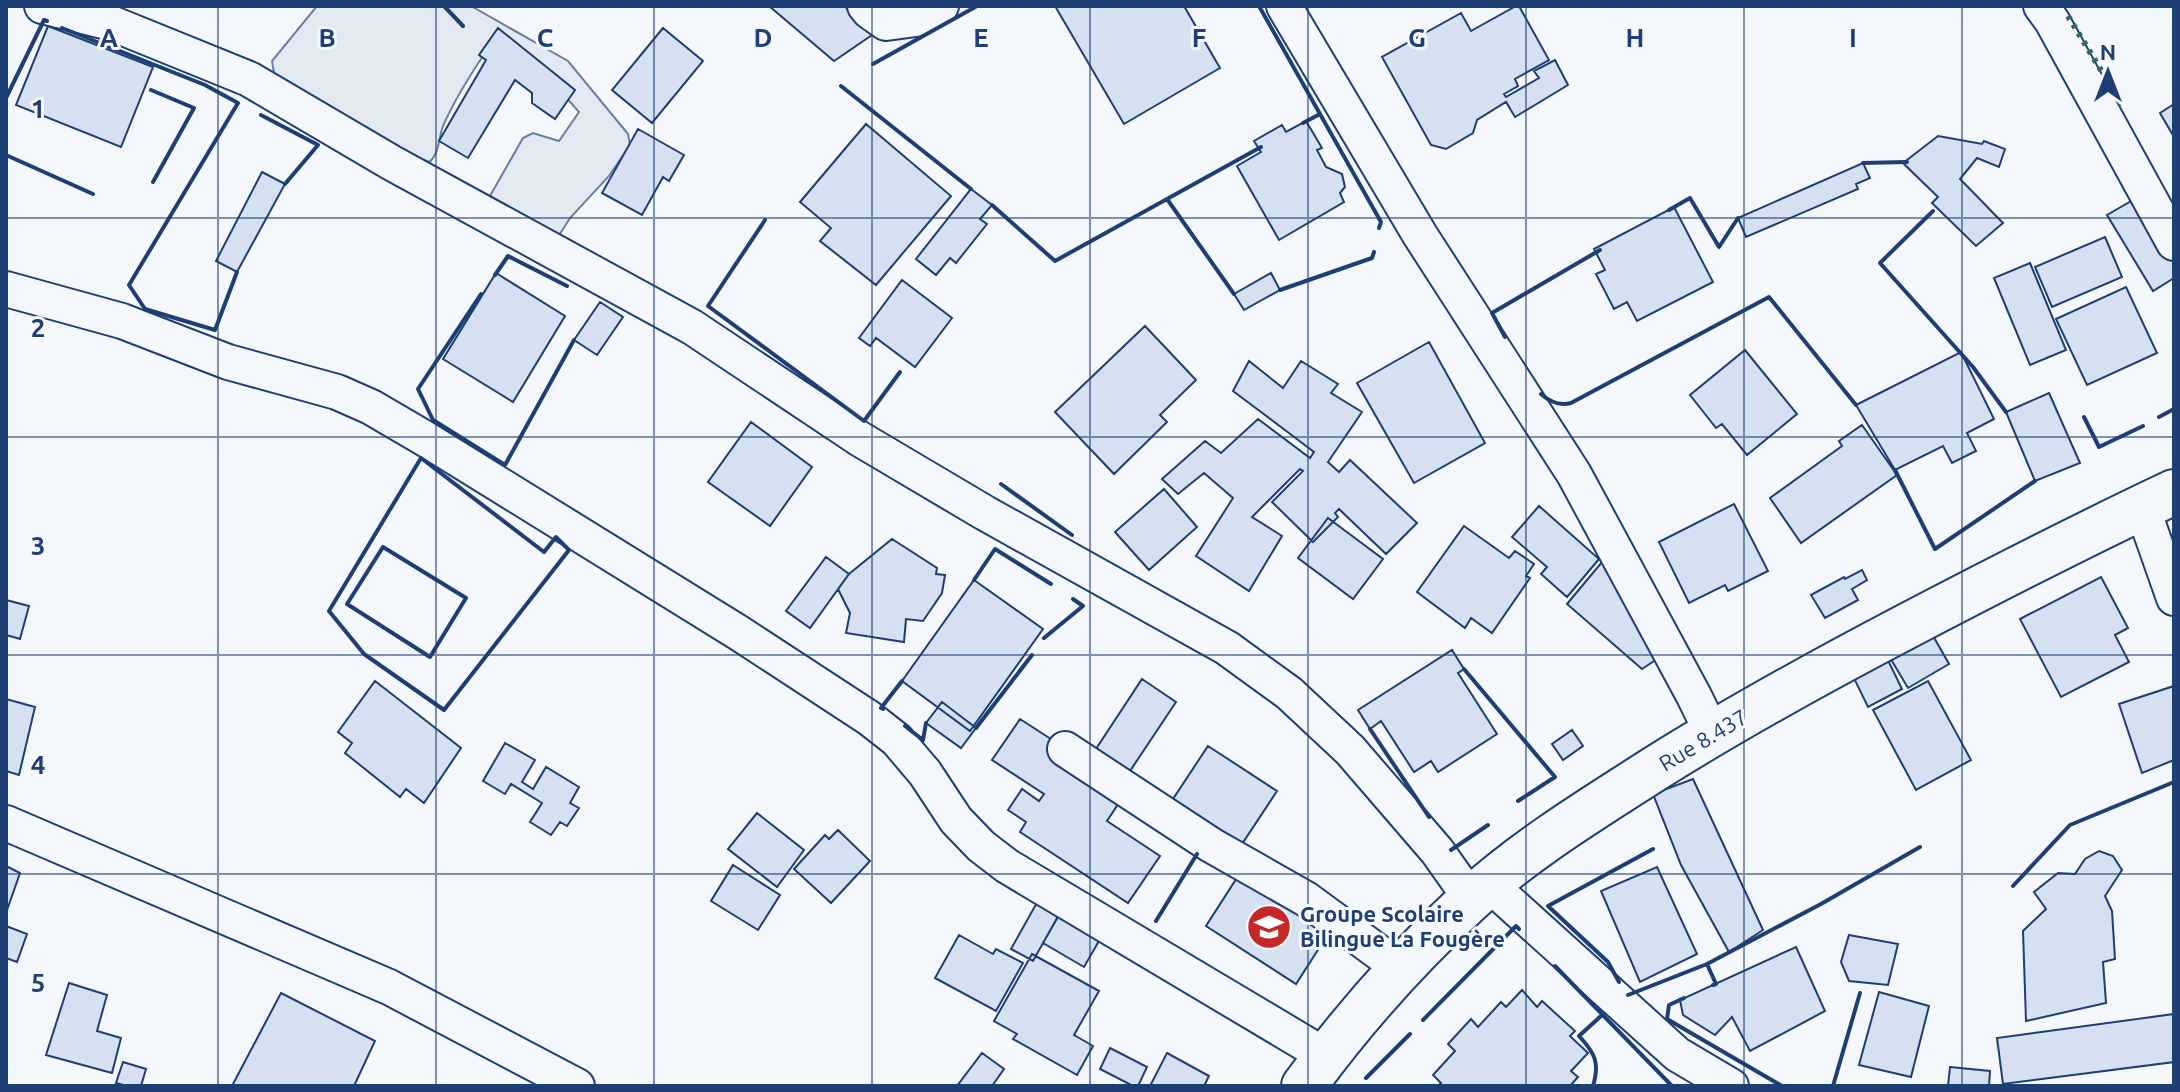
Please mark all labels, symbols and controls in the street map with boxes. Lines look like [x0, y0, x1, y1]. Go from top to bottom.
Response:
text: A [100, 23, 119, 52]
text: B [318, 23, 336, 52]
text: C [537, 23, 554, 52]
text: D [754, 23, 772, 52]
text: E [973, 23, 989, 52]
text: F [1192, 23, 1206, 52]
text: G [1408, 23, 1426, 52]
text: H [1626, 23, 1644, 52]
text: I [1849, 23, 1857, 52]
north arrow [2068, 32, 2148, 112]
text: N [2100, 39, 2116, 64]
text: 1 [31, 94, 45, 123]
text: 2 [31, 313, 45, 342]
text: 3 [31, 531, 45, 560]
street label: Rue 8.437 [1654, 703, 1751, 776]
text: 4 [31, 750, 45, 779]
place label: Groupe Scolaire Bilingue La Fougère [1300, 901, 1505, 951]
school or university icon: Groupe Scolaire Bilingue La Fougère [1245, 903, 1293, 951]
text: 5 [31, 968, 45, 997]

